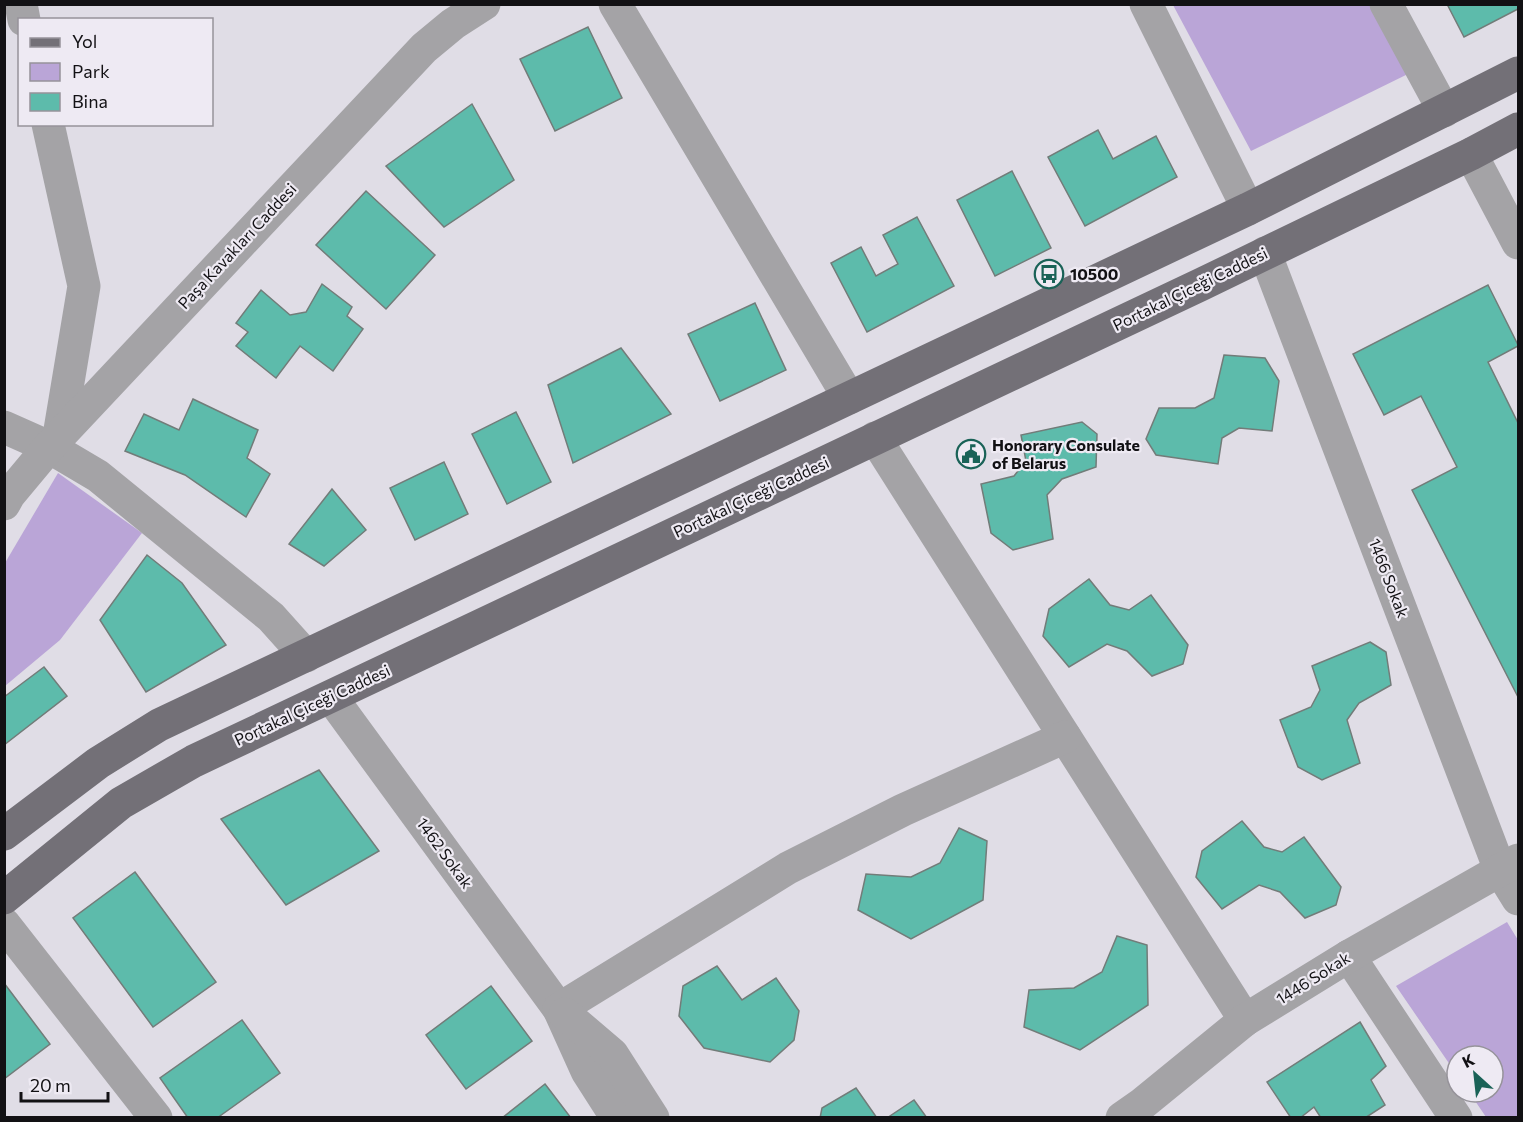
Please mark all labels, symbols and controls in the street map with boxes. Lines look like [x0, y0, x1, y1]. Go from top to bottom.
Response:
legend [18, 18, 213, 126]
text: Yol [72, 30, 97, 52]
text: Park [72, 60, 110, 82]
text: Bina [72, 90, 108, 112]
street label: Paşa Kavakları Caddesi [173, 179, 300, 312]
street label: Portakal Çiceği Caddesi [1109, 243, 1270, 334]
bus stop icon: 10500 [1033, 258, 1065, 290]
place label: 10500 [1070, 264, 1118, 283]
place label: Honorary Consulate of Belarus [992, 435, 1140, 472]
public building icon: Honorary Consulate of Belarus [955, 438, 987, 470]
street label: Portakal Çiceği Caddesi [670, 452, 832, 541]
street label: 1466 Sokak [1366, 535, 1413, 621]
street label: Portakal Çiceği Caddesi [231, 660, 393, 749]
street label: 1462 Sokak [413, 814, 478, 892]
street label: 1446 Sokak [1272, 947, 1353, 1008]
north arrow [1445, 1044, 1505, 1104]
text: K [1459, 1049, 1477, 1071]
scale bar [21, 1065, 108, 1103]
text: 20 m [30, 1074, 71, 1096]

